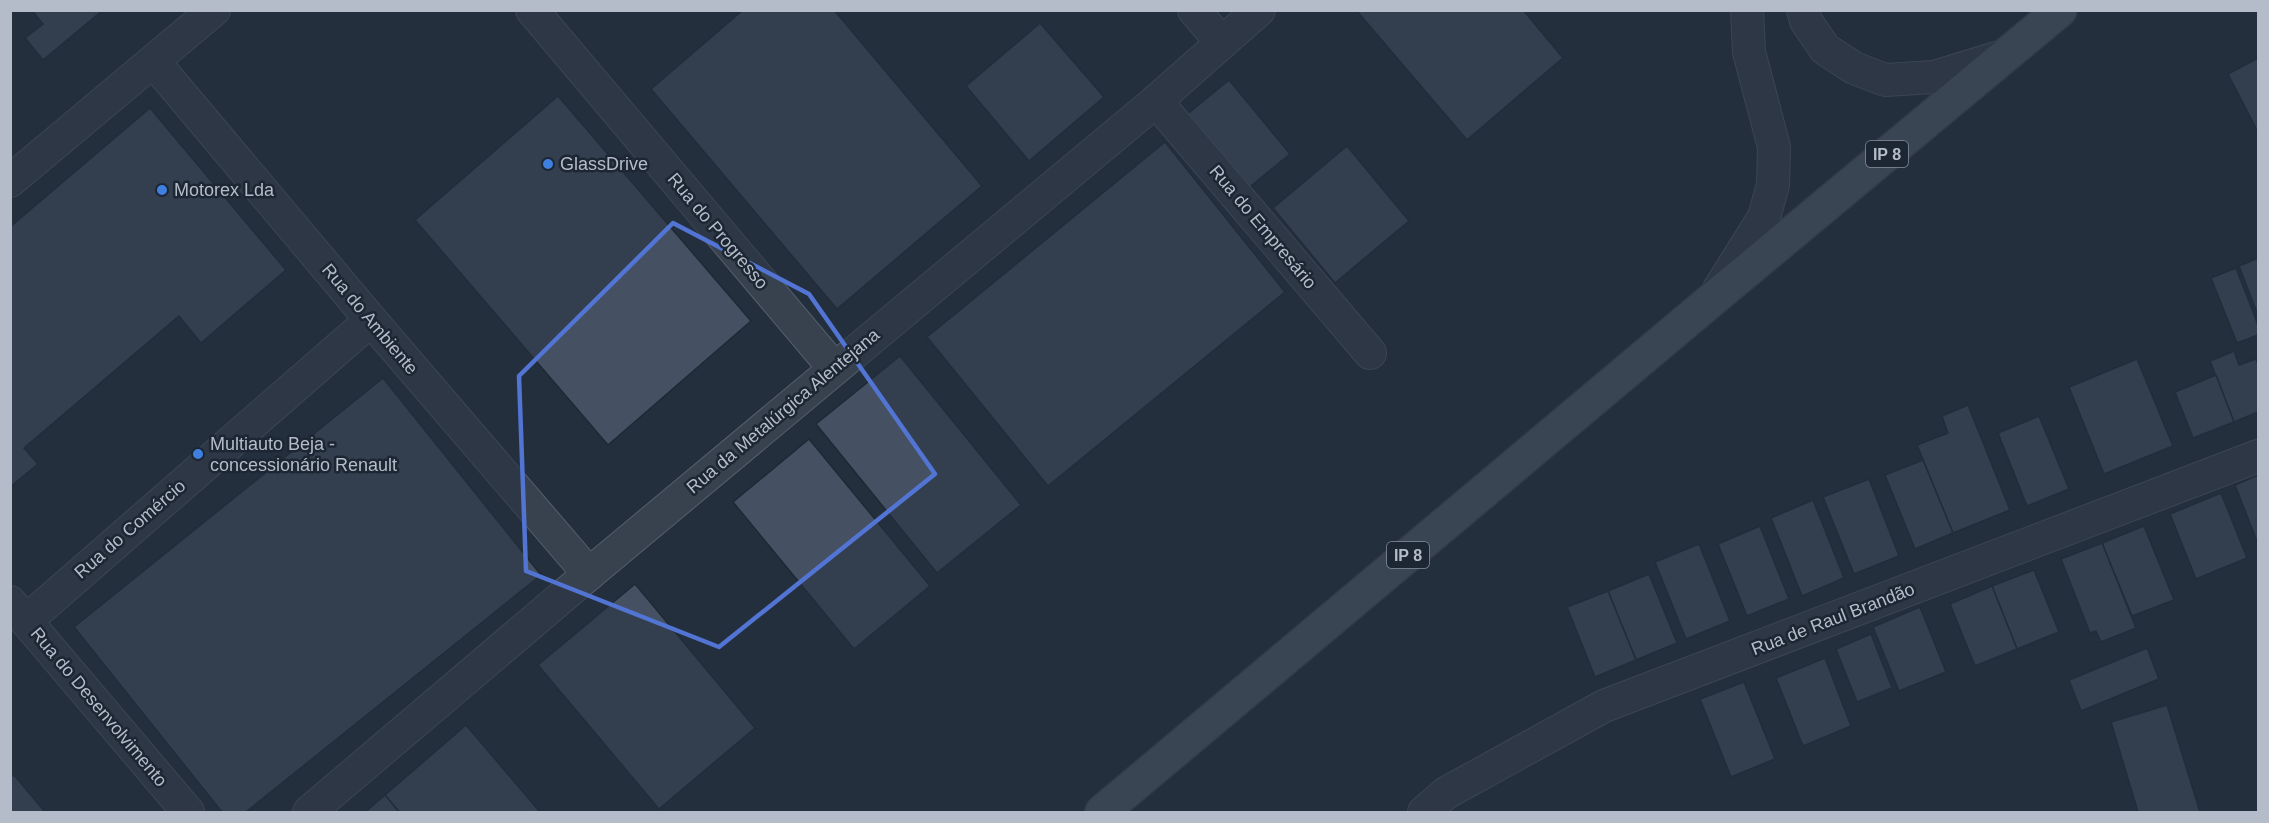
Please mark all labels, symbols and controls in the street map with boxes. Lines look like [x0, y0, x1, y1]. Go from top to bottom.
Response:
road number: IP 8 [1866, 141, 1908, 167]
place label: GlassDrive [560, 154, 648, 174]
marker: GlassDrive [541, 157, 555, 171]
street label: Rua do Empresário [1205, 161, 1321, 293]
street label: Rua do Progresso [664, 169, 772, 293]
place label: Motorex Lda [174, 180, 275, 200]
marker: Motorex Lda [155, 183, 169, 197]
street label: Rua do Ambiente [318, 260, 422, 378]
street label: Rua da Metalúrgica Alentejana [683, 324, 884, 497]
place label: Multiauto Beja - concessionário Renault [210, 434, 397, 475]
marker: Multiauto Beja - concessionário Renault [191, 447, 205, 461]
street label: Rua do Comércio [71, 476, 189, 582]
road number: IP 8 [1387, 542, 1429, 568]
street label: Rua de Raul Brandão [1749, 579, 1917, 659]
street label: Rua do Desenvolvimento [27, 624, 171, 790]

